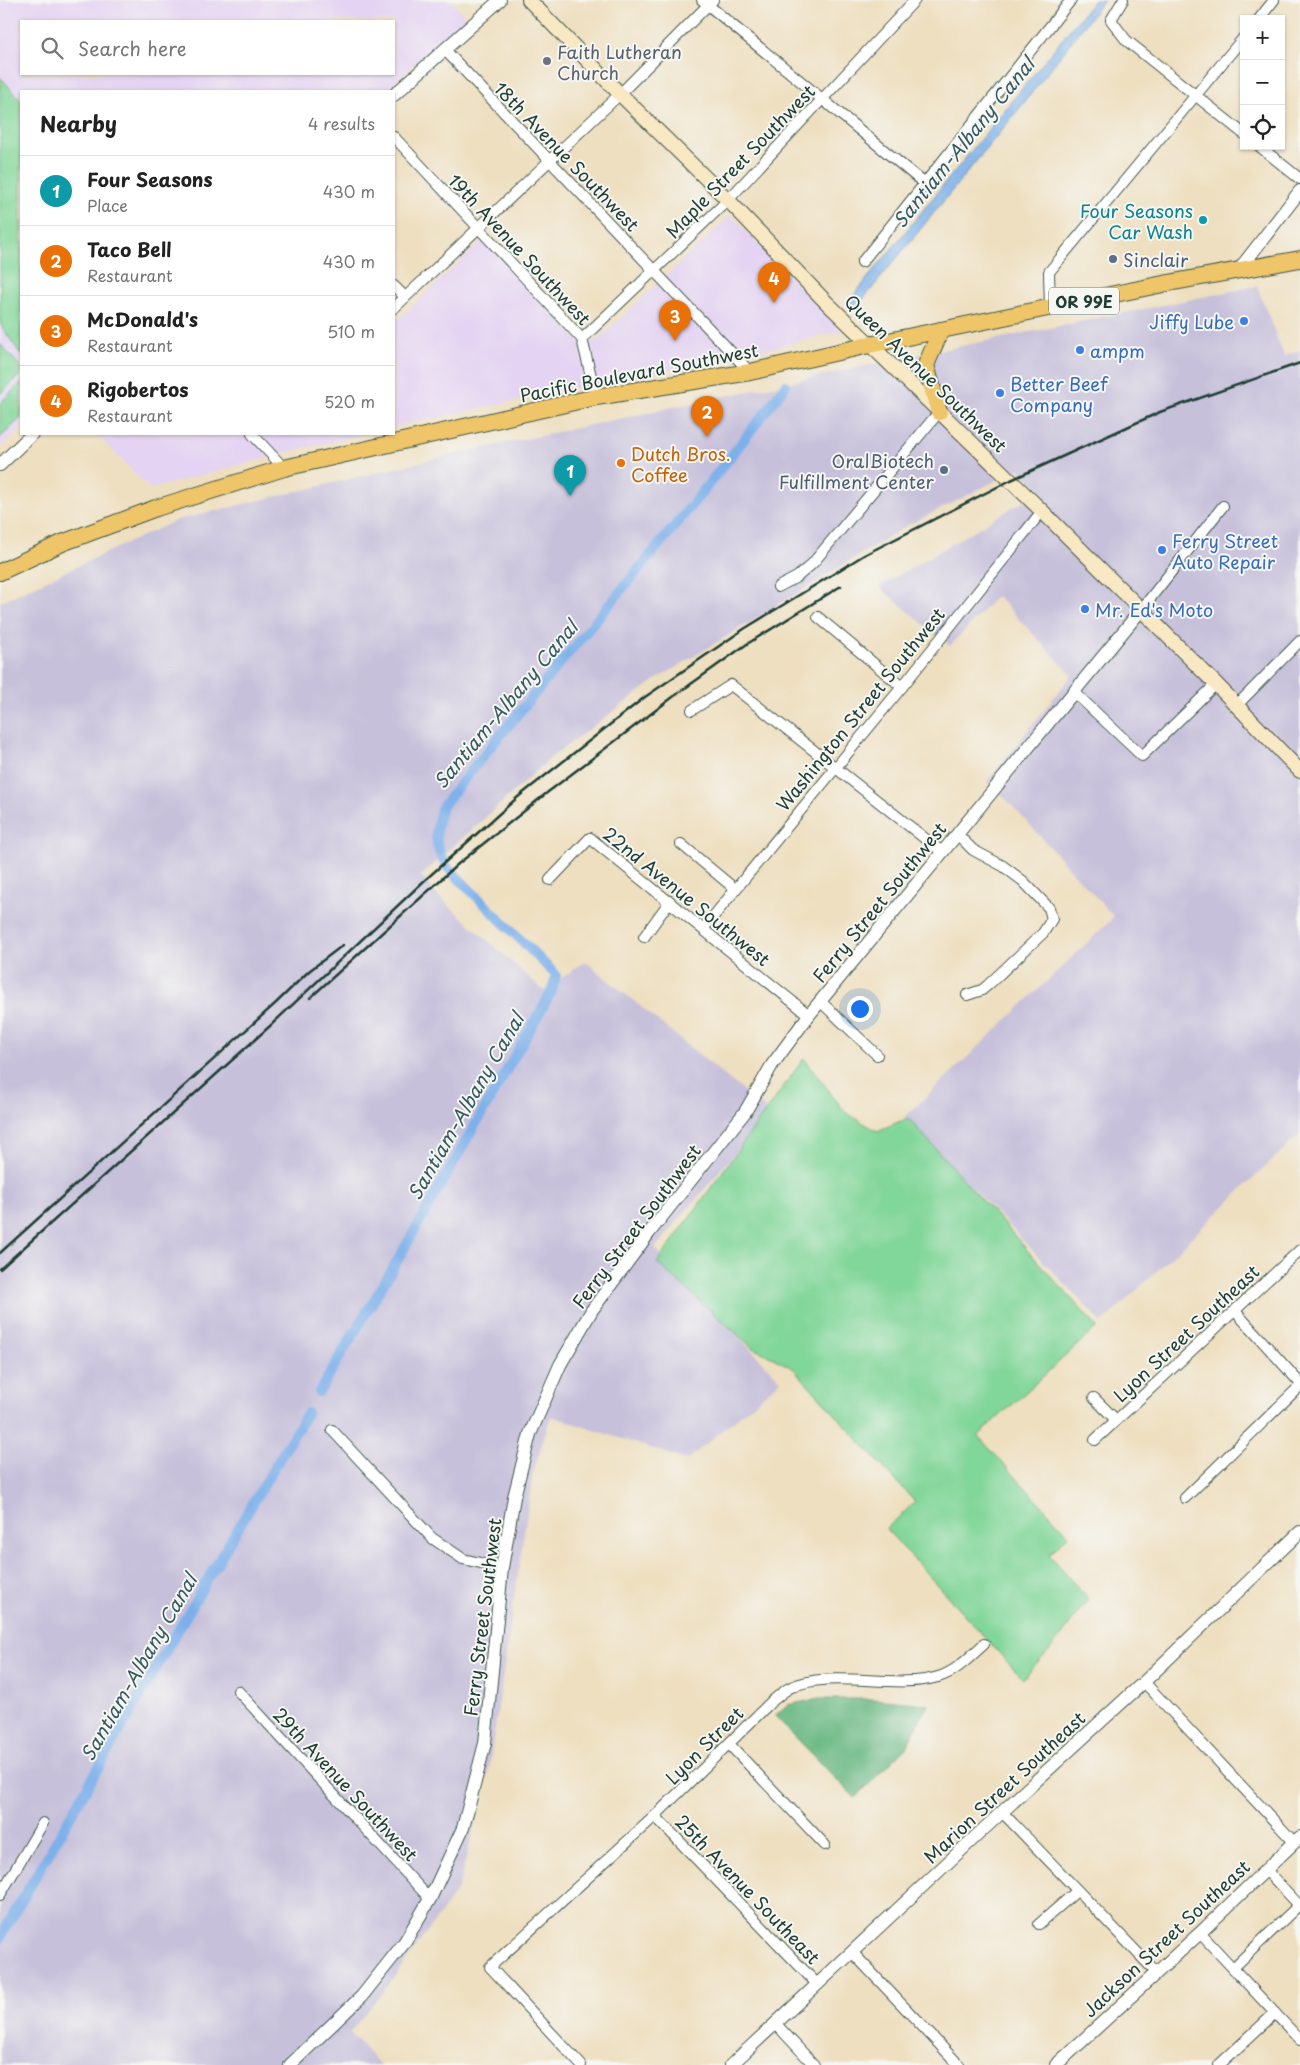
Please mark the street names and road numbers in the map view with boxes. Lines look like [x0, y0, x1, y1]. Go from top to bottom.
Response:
street label: 18th Avenue Southwest [488, 75, 646, 237]
street label: Maple Street Southwest [659, 78, 821, 244]
street label: 19th Avenue Southwest [442, 167, 598, 331]
street label: Queen Avenue Southwest [838, 288, 1014, 458]
road number: OR 99E [1049, 288, 1119, 314]
street label: Pacific Boulevard Southwest [518, 336, 760, 408]
street label: Washington Street Southwest [769, 601, 951, 817]
street label: Ferry Street Southwest [806, 816, 952, 988]
street label: 22nd Avenue Southwest [598, 820, 776, 972]
street label: Ferry Street Southwest [565, 1138, 707, 1314]
street label: Lyon Street Southeast [1107, 1258, 1265, 1408]
street label: Ferry Street Southwest [456, 1516, 508, 1718]
street label: Lyon Street [659, 1700, 749, 1790]
street label: 29th Avenue Southwest [267, 1701, 425, 1867]
street label: Marion Street Southeast [917, 1705, 1091, 1869]
street label: 25th Avenue Southeast [669, 1808, 827, 1970]
street label: Jackson Street Southeast [1076, 1853, 1256, 2023]

